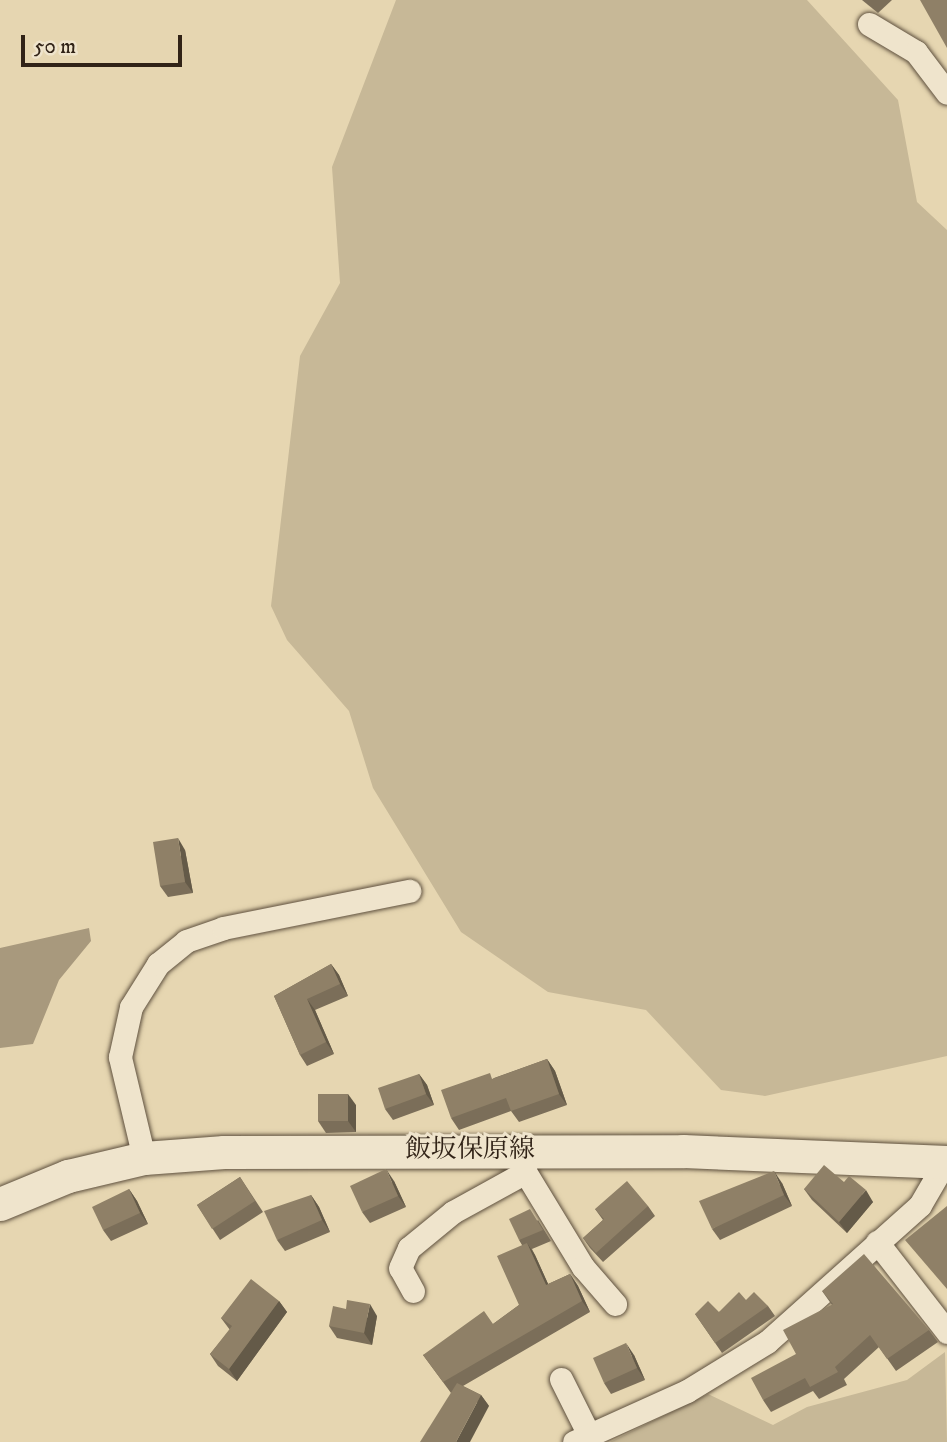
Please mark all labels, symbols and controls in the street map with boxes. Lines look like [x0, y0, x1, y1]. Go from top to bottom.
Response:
scale bar [24, 21, 186, 65]
text: 50 m [34, 34, 76, 60]
street label: 飯坂保原線 [405, 1134, 535, 1166]

